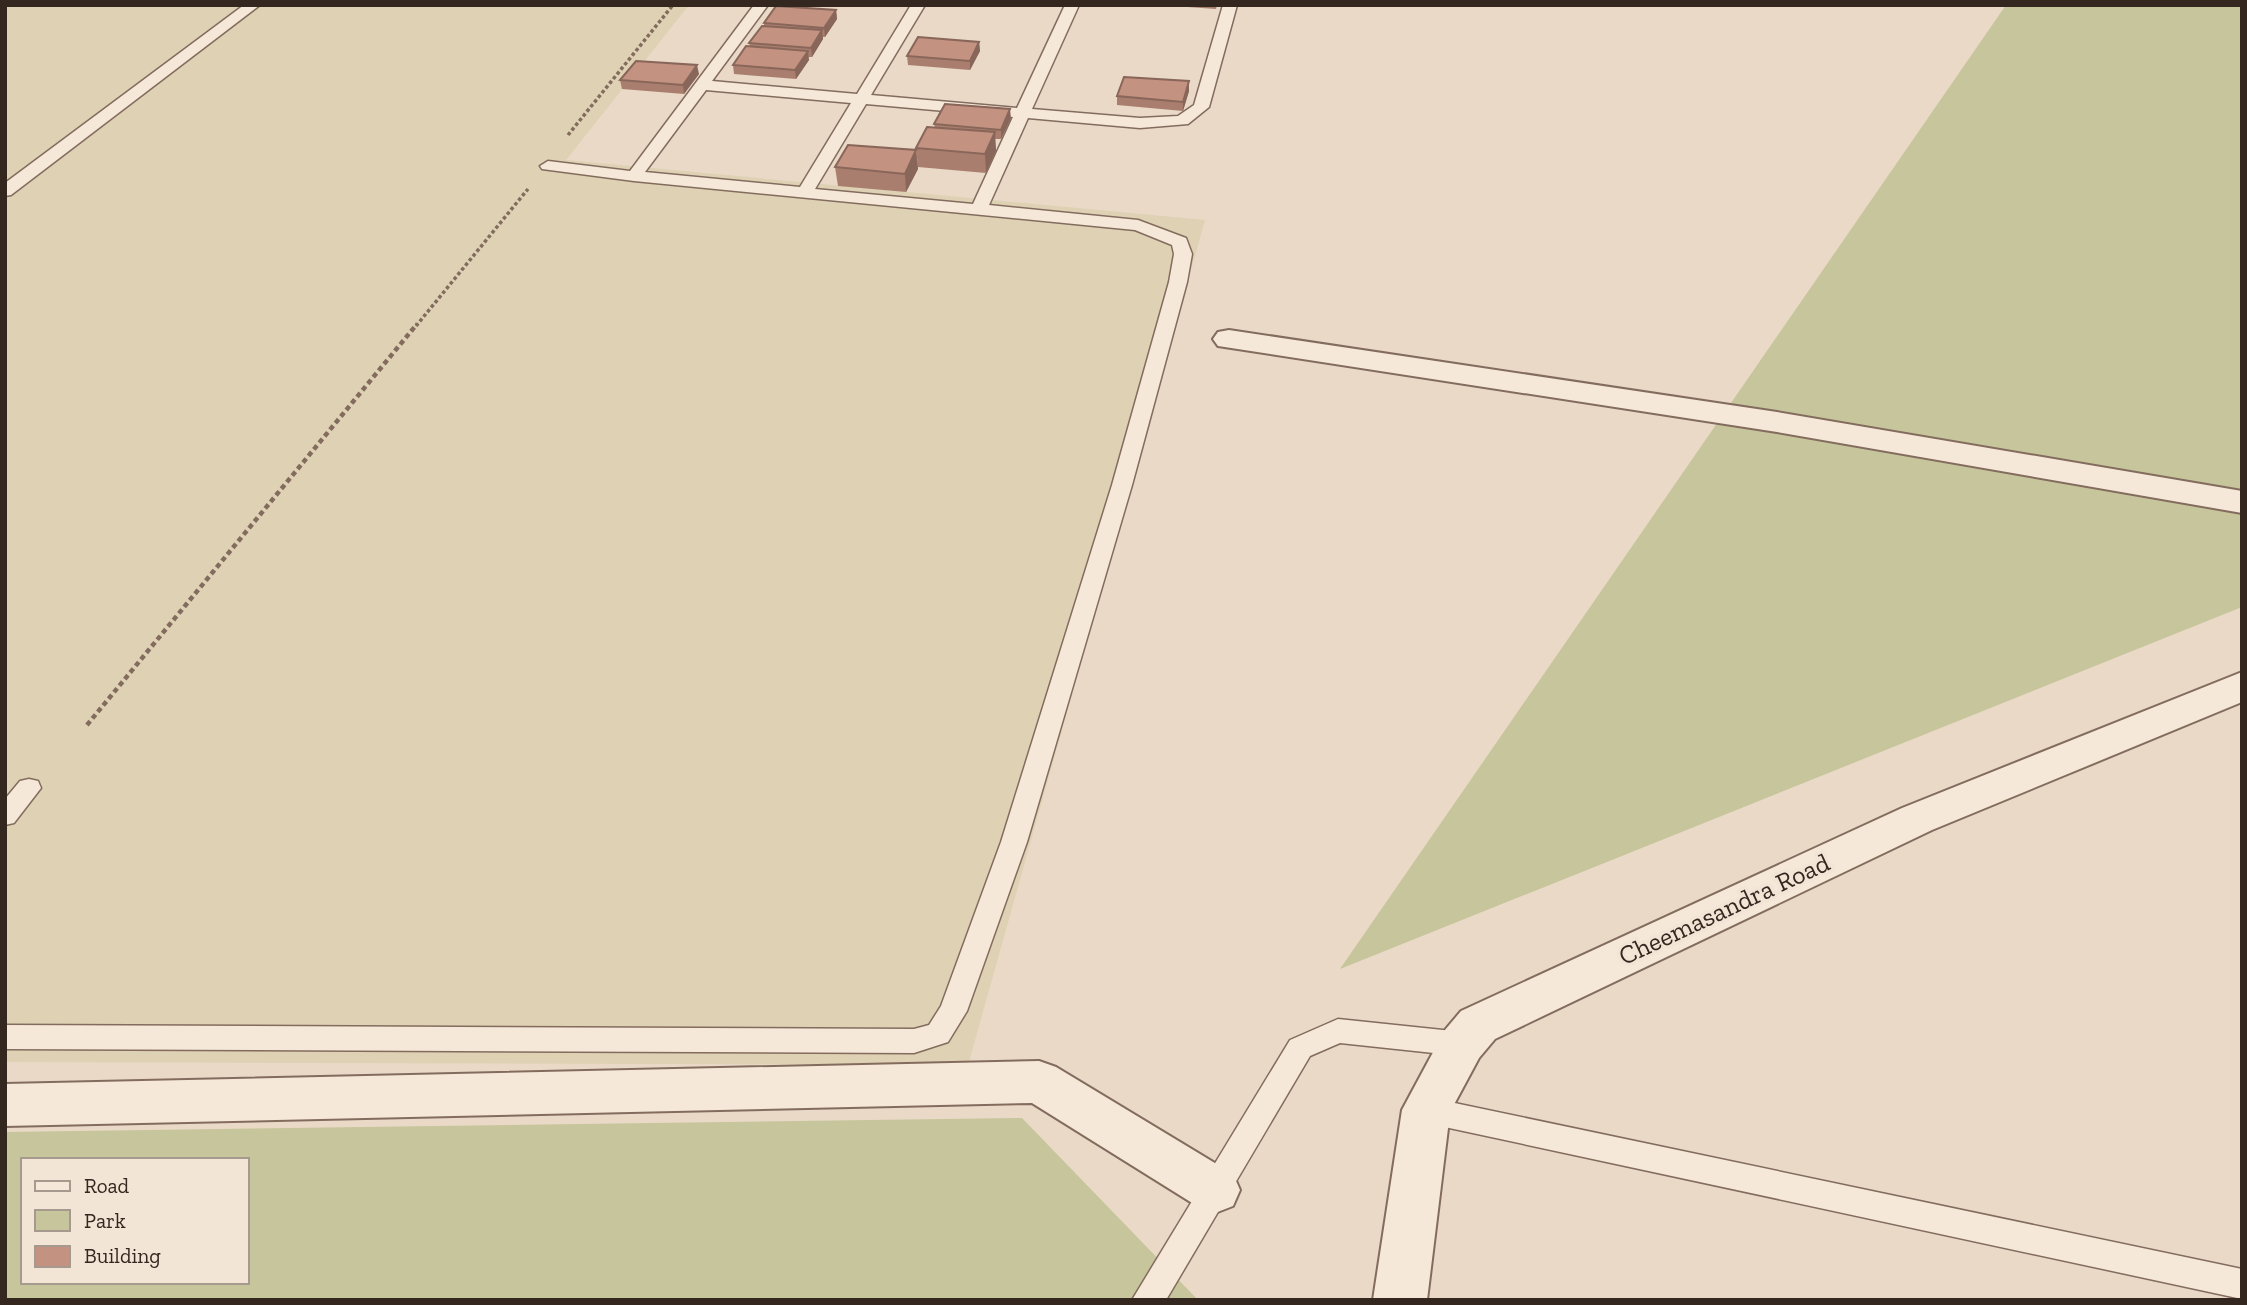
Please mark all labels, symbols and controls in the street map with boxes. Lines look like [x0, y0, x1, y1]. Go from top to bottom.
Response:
street label: Cheemasandra Road [1613, 846, 1835, 972]
legend [21, 1158, 248, 1284]
text: Road [84, 1173, 130, 1198]
text: Park [84, 1208, 126, 1233]
text: Building [84, 1243, 161, 1268]

